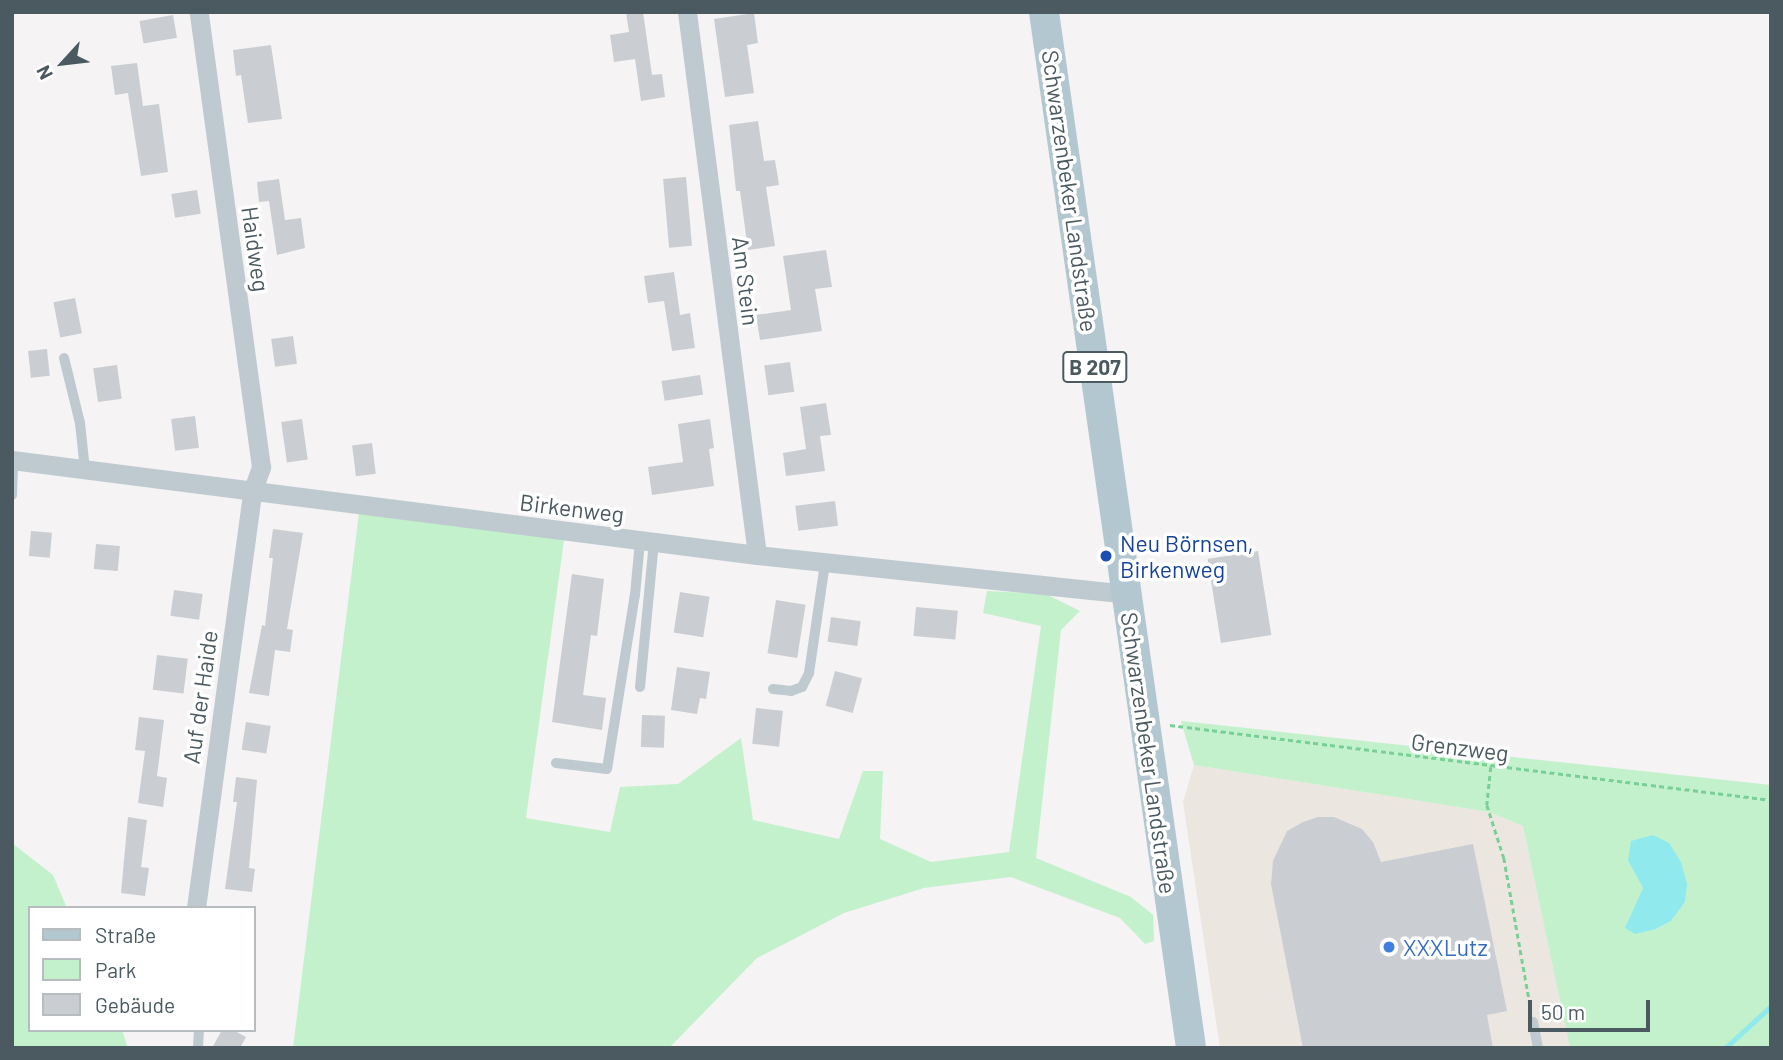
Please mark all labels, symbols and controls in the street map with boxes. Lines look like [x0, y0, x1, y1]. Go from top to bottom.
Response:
north arrow [28, 28, 98, 98]
street label: Schwarzenbeker Landstraße [1037, 48, 1103, 334]
text: N [31, 62, 57, 84]
street label: Haidweg [236, 205, 276, 293]
street label: Am Stein [727, 235, 765, 327]
road number: B 207 [1062, 350, 1128, 384]
street label: Birkenweg [518, 488, 626, 528]
place label: Neu Börnsen, Birkenweg [1120, 529, 1254, 583]
marker: Neu Börnsen, Birkenweg [1098, 548, 1114, 564]
street label: Schwarzenbeker Landstraße [1116, 610, 1182, 896]
street label: Auf der Haide [177, 629, 223, 765]
street label: Grenzweg [1410, 727, 1510, 767]
legend [28, 906, 256, 1032]
text: Straße [95, 922, 156, 947]
place label: XXXLutz [1403, 933, 1488, 961]
marker: XXXLutz [1381, 939, 1397, 955]
text: Park [95, 957, 136, 982]
scale bar [1531, 986, 1654, 1030]
text: Gebäude [95, 992, 175, 1017]
text: 50 m [1541, 999, 1585, 1024]

